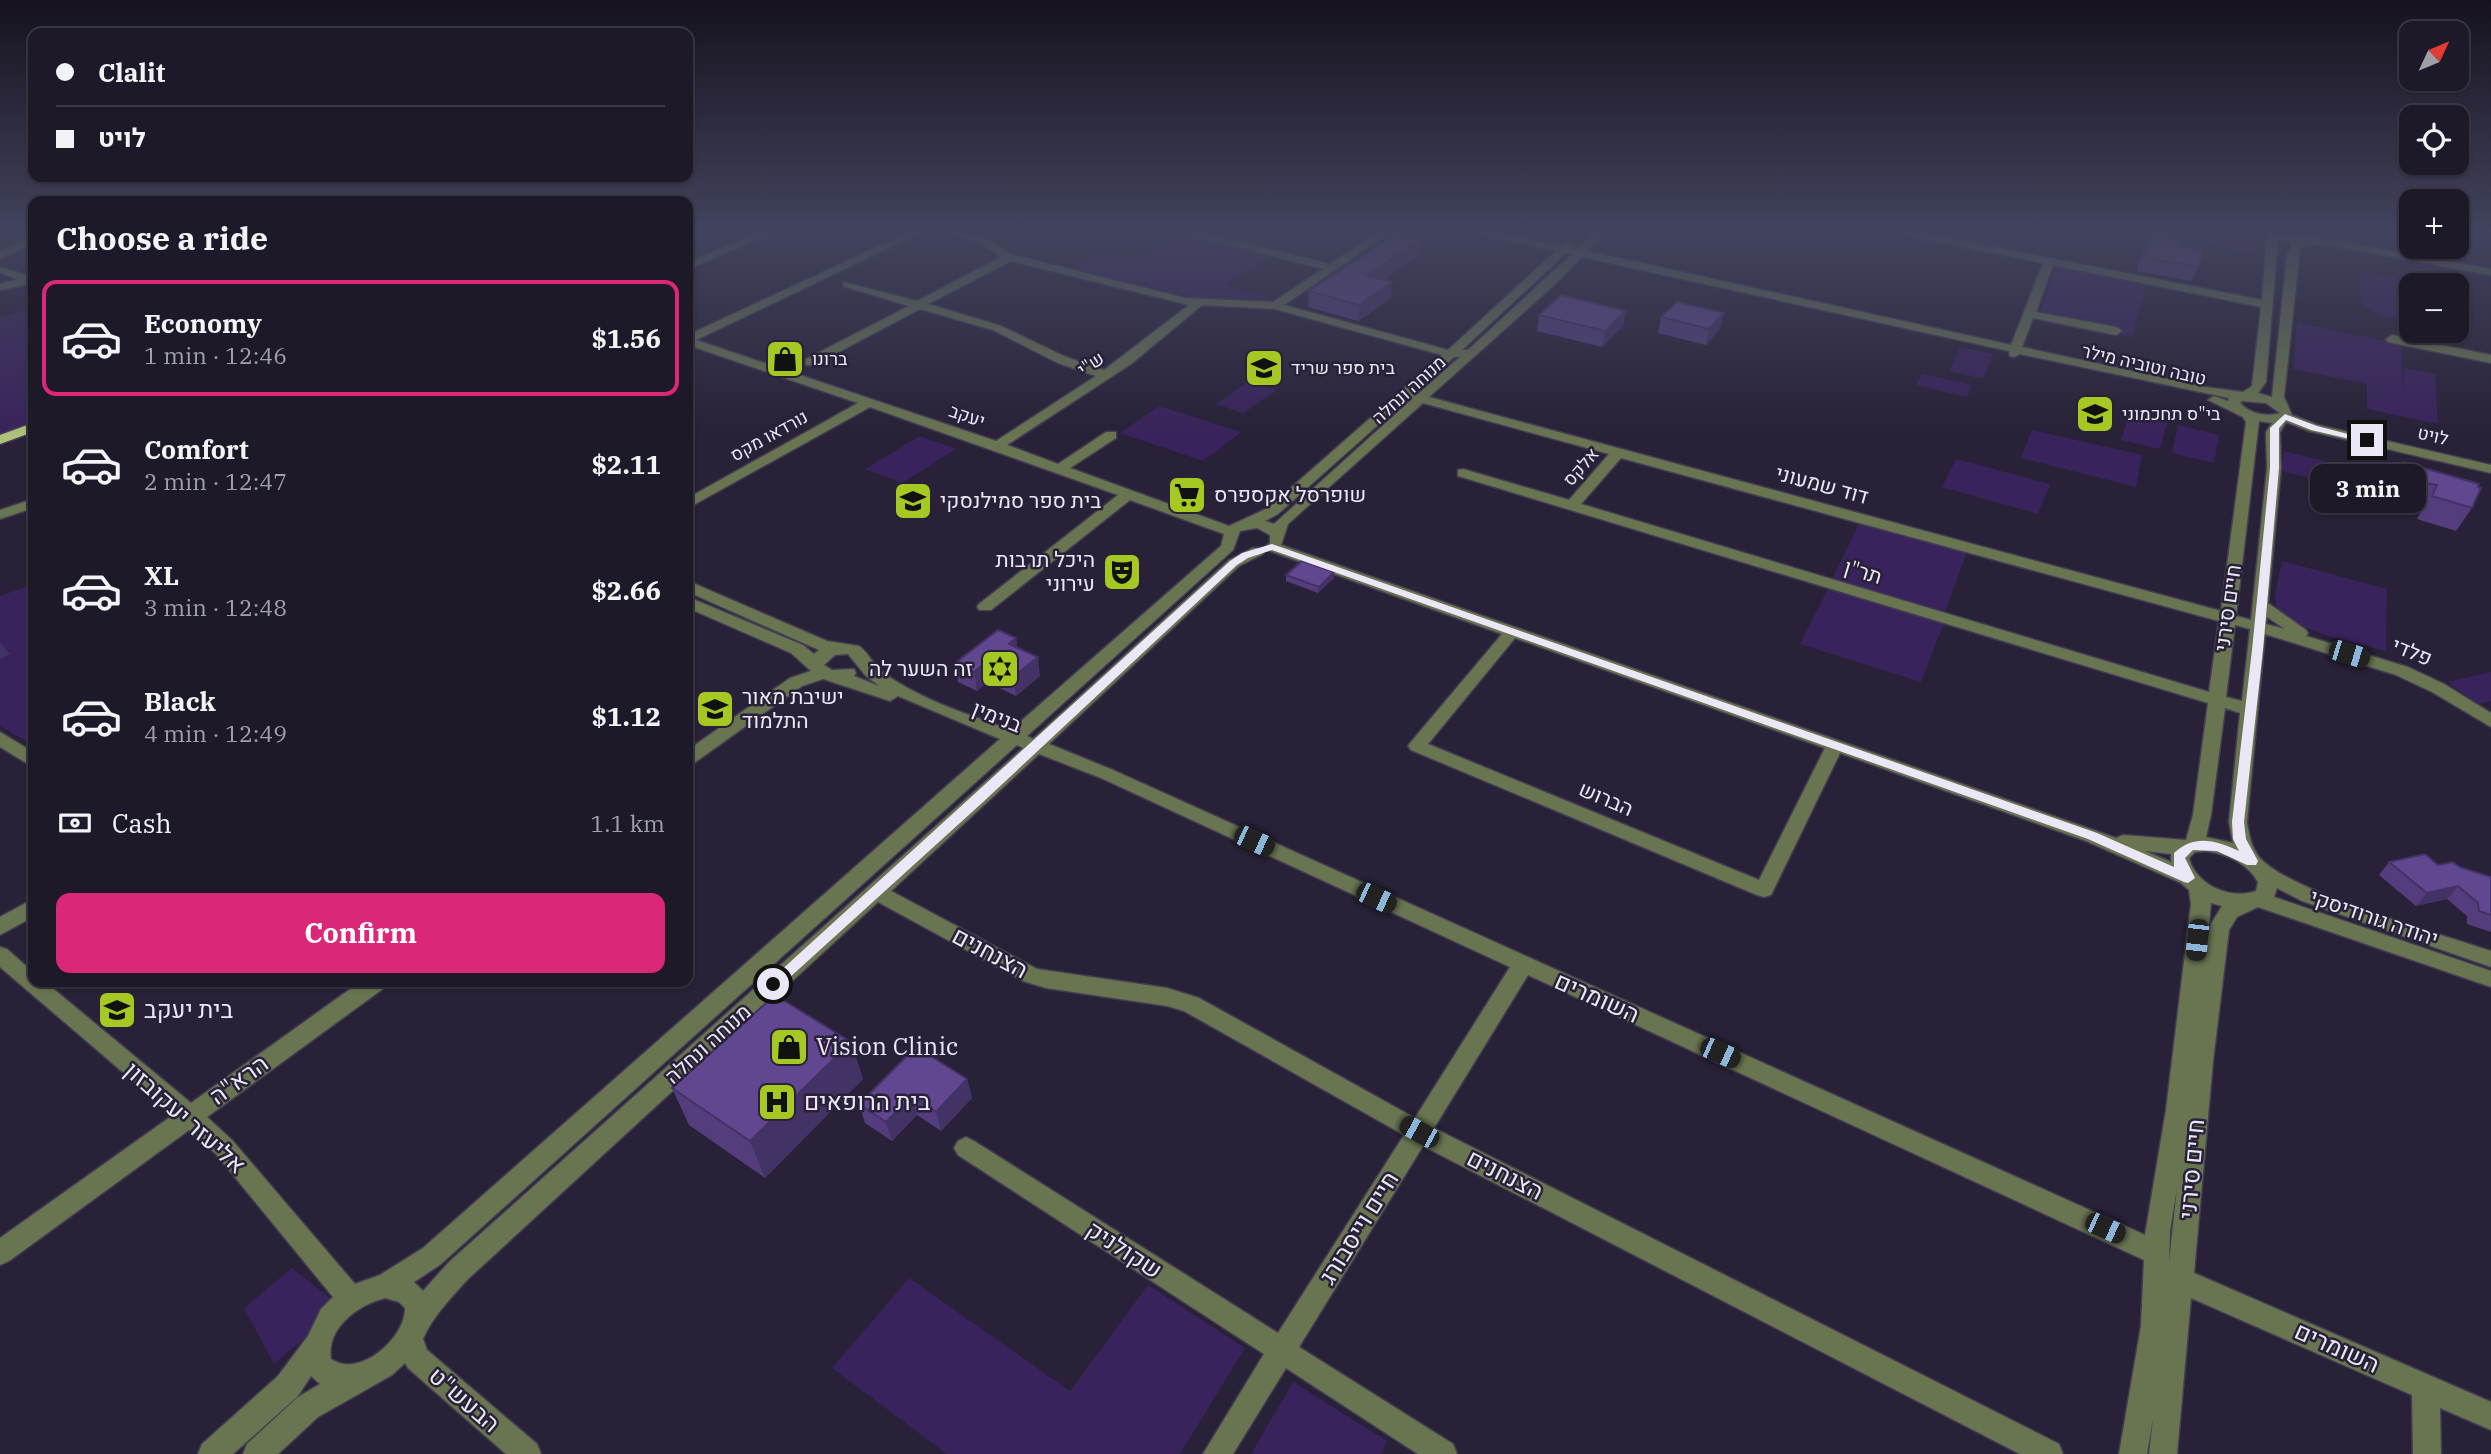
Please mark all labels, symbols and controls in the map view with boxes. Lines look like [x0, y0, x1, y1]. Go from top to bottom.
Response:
north arrow [2399, 21, 2469, 91]
map controls [2399, 21, 2469, 343]
text: Clalit [98, 55, 166, 89]
button: locate [2399, 105, 2469, 175]
text: לויט [98, 120, 146, 154]
button: + [2399, 189, 2469, 259]
text: Choose a ride [56, 217, 268, 259]
button: − [2399, 273, 2469, 343]
text: Economy [144, 306, 262, 340]
icon: car [60, 307, 123, 370]
text: $1.56 [591, 321, 661, 355]
shop icon: ברונו [764, 338, 806, 380]
street label: טובה וטוביה מילר [2080, 339, 2209, 390]
text: 1 min · 12:46 [144, 340, 287, 370]
street label: ש"י [1073, 346, 1108, 381]
place label: ברונו [812, 347, 848, 370]
school or university icon: בית ספר שריד [1243, 347, 1285, 389]
street label: מנוחה ונחלה [1367, 350, 1450, 429]
place label: בית ספר שריד [1291, 356, 1396, 379]
school or university icon: בי"ס תחכמוני [2074, 393, 2116, 435]
street label: יעקב [946, 399, 988, 432]
place label: בי"ס תחכמוני [2122, 402, 2221, 425]
street label: נורדאו מקס [726, 405, 812, 466]
street label: לויט [2415, 421, 2451, 450]
route end [2351, 424, 2383, 456]
text: Comfort [144, 432, 249, 466]
icon: car [60, 433, 123, 496]
street label: אלקס [1558, 443, 1604, 491]
text: $2.11 [591, 447, 661, 481]
street label: דוד שמעוני [1773, 458, 1872, 510]
callout: 3 min [2309, 464, 2425, 514]
text: 2 min · 12:47 [144, 466, 287, 496]
text: 3 min [2336, 473, 2400, 503]
supermarket icon: שופרסל אקספרס [1166, 474, 1208, 516]
school or university icon: בית ספר סמילנסקי [892, 480, 934, 522]
place label: שופרסל אקספרס [1214, 480, 1366, 508]
place label: בית ספר סמילנסקי [940, 486, 1101, 514]
place label: היכל תרבות עירוני [996, 545, 1095, 597]
theatre icon: היכל תרבות עירוני [1101, 551, 1143, 593]
street label: תר"ן [1841, 552, 1886, 590]
text: XL [144, 558, 179, 592]
icon: car [60, 559, 123, 622]
street label: חיים סירני [2207, 563, 2247, 653]
text: $2.66 [591, 573, 661, 607]
text: 3 min · 12:48 [144, 592, 287, 622]
street label: פלדי [2388, 630, 2437, 672]
car [2326, 638, 2373, 670]
synagogue icon: זה השער לה [979, 648, 1021, 690]
place label: זה השער לה [869, 654, 973, 682]
place label: ישיבת מאור התלמוד [742, 682, 844, 734]
text: Black [144, 684, 216, 718]
icon: car [60, 685, 123, 748]
school or university icon: ישיבת מאור התלמוד [694, 688, 736, 730]
street label: בנימין [969, 694, 1026, 739]
text: $1.12 [591, 699, 661, 733]
text: 4 min · 12:49 [144, 718, 287, 748]
street label: הברוש [1575, 774, 1638, 822]
icon: cash [56, 804, 94, 842]
text: Cash [112, 806, 172, 840]
text: 1.1 km [591, 808, 665, 838]
car [1231, 823, 1278, 859]
car [1353, 880, 1400, 916]
street label: יהודה גורודיסקי [2306, 882, 2442, 952]
button: Confirm [56, 893, 665, 973]
car [2185, 918, 2210, 962]
street label: הצנחנים [947, 919, 1034, 985]
street label: השומרים [1550, 964, 1645, 1030]
route start [757, 968, 789, 1000]
school or university icon: בית יעקב [96, 989, 138, 1031]
place label: בית יעקב [144, 993, 233, 1025]
street label: מנוחה ונחלה [658, 997, 756, 1089]
shop icon: Vision Clinic [768, 1026, 810, 1068]
place label: Vision Clinic [816, 1030, 958, 1062]
car [1697, 1035, 1744, 1071]
street label: הרא"ה [203, 1047, 274, 1111]
street label: אליעזר יעקובזון [118, 1054, 253, 1180]
hospital icon: בית הרופאים [756, 1081, 798, 1123]
place label: בית הרופאים [804, 1085, 931, 1117]
car [1396, 1113, 1443, 1151]
street label: חיים סירני [2171, 1118, 2211, 1220]
street label: הצנחנים [1462, 1141, 1549, 1207]
street label: חיים וייסבורג [1311, 1165, 1406, 1290]
car [2082, 1210, 2129, 1246]
street label: שקולניק [1081, 1213, 1169, 1286]
street label: השומרים [2290, 1314, 2385, 1380]
street label: הבעש"ט [422, 1359, 507, 1439]

